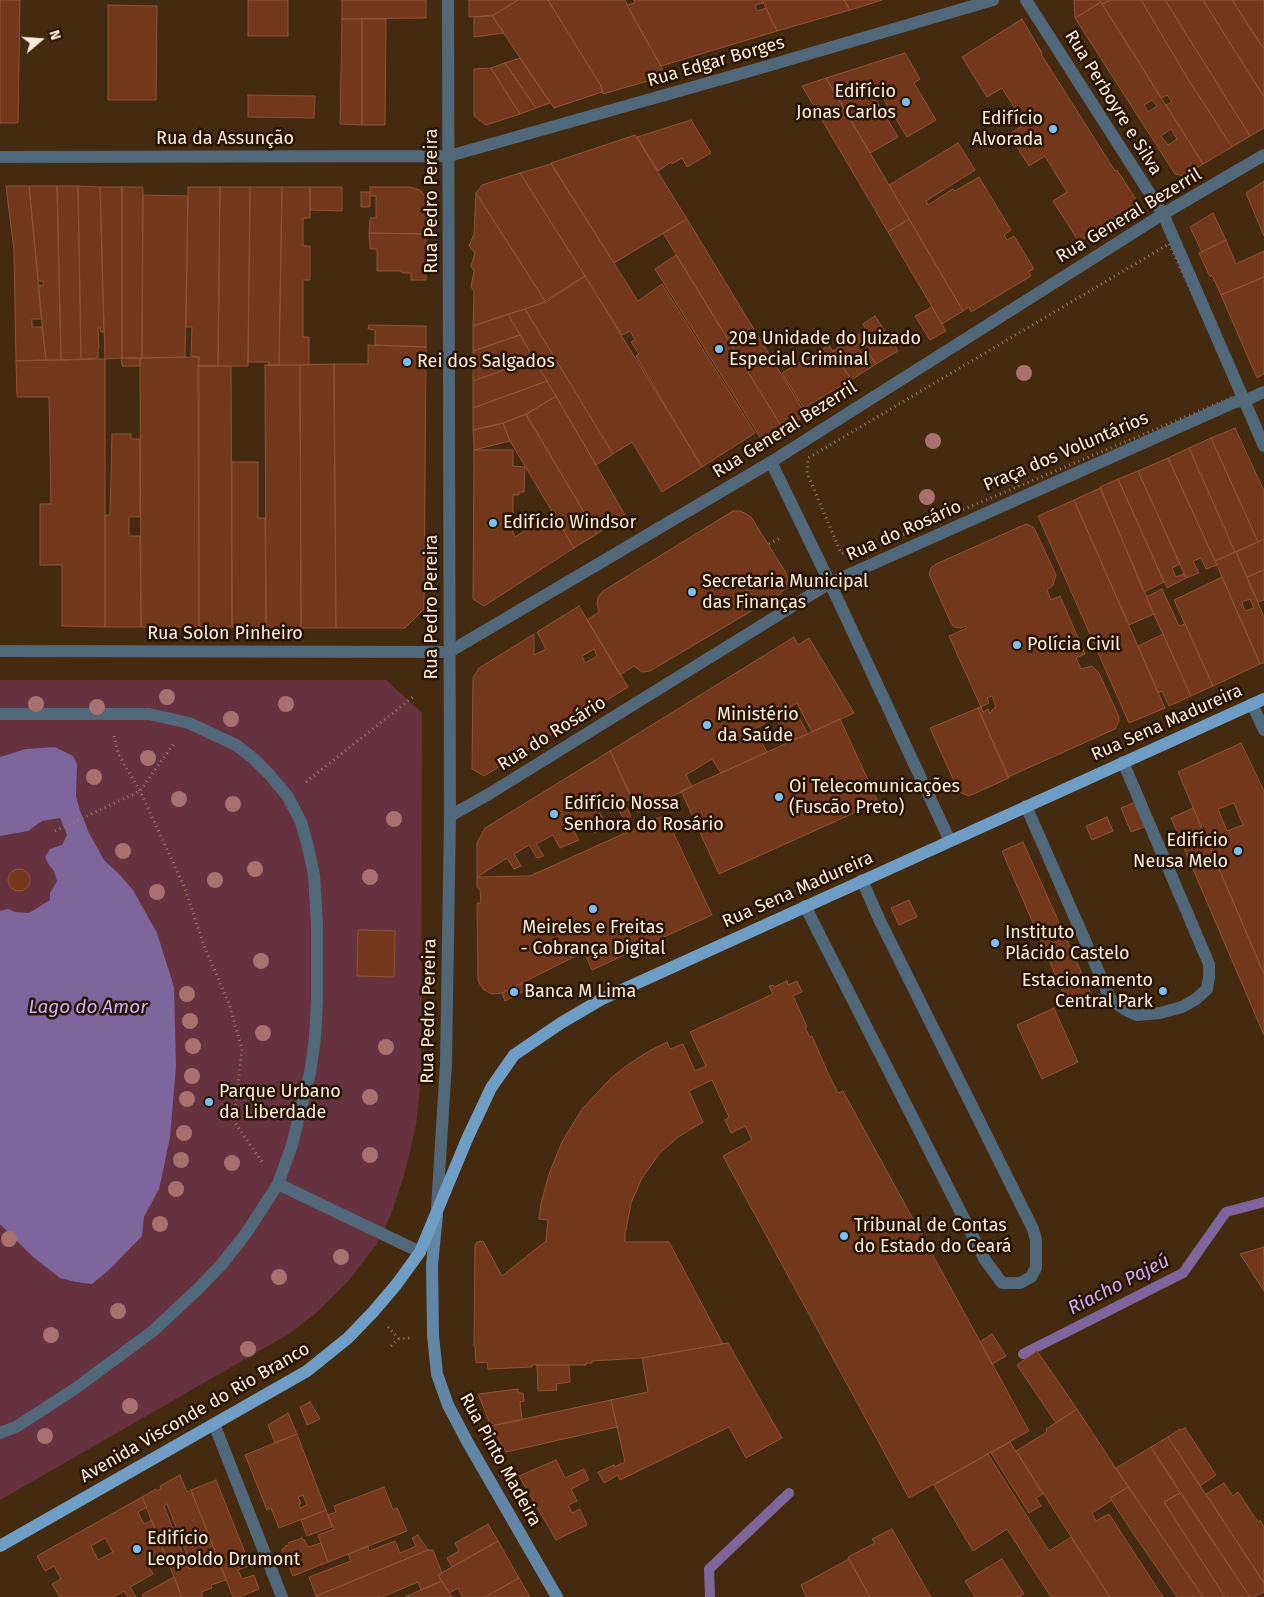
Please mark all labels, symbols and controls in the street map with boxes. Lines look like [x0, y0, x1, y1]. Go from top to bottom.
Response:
north arrow [15, 15, 65, 65]
street label: Rua Perboyre e Silva [1060, 27, 1166, 179]
text: N [45, 28, 64, 42]
street label: Rua Edgar Borges [645, 32, 787, 92]
place label: Edifício Jonas Carlos [796, 81, 896, 124]
marker: Edifício Jonas Carlos [900, 96, 912, 108]
place label: Edifício Alvorada [972, 108, 1043, 150]
marker: Edifício Alvorada [1047, 123, 1059, 135]
street label: Rua da Assunção [156, 128, 294, 150]
street label: Rua Pedro Pereira [421, 128, 443, 274]
street label: Rua General Bezerril [1052, 164, 1206, 268]
place label: 20ª Unidade do Juizado Especial Criminal [729, 328, 921, 370]
marker: 20ª Unidade do Juizado Especial Criminal [713, 343, 725, 355]
place label: Rei dos Salgados [417, 351, 555, 373]
marker: Rei dos Salgados [401, 356, 413, 368]
street label: Rua General Bezerril [709, 377, 861, 483]
street label: Praça dos Voluntários [980, 407, 1152, 497]
street label: Rua do Rosário [843, 496, 965, 566]
place label: Edifício Windsor [503, 512, 636, 534]
marker: Edifício Windsor [487, 517, 499, 529]
street label: Rua Pedro Pereira [421, 534, 443, 680]
place label: Secretaria Municipal das Finanças [702, 571, 868, 614]
marker: Secretaria Municipal das Finanças [686, 586, 698, 598]
street label: Rua Solon Pinheiro [147, 623, 303, 645]
place label: Polícia Civil [1027, 634, 1120, 656]
marker: Polícia Civil [1011, 639, 1023, 651]
street label: Rua Sena Madureira [1088, 680, 1246, 766]
street label: Rua do Rosário [494, 692, 610, 776]
place label: Ministério da Saúde [717, 704, 799, 746]
marker: Ministério da Saúde [701, 719, 713, 731]
place label: Oi Telecomunicações (Fuscão Preto) [789, 776, 960, 819]
marker: Oi Telecomunicações (Fuscão Preto) [773, 791, 785, 803]
place label: Edifício Nossa Senhora do Rosário [564, 793, 724, 836]
marker: Edifício Nossa Senhora do Rosário [548, 808, 560, 820]
place label: Edifício Neusa Melo [1133, 830, 1228, 872]
marker: Edifício Neusa Melo [1232, 845, 1244, 857]
street label: Rua Sena Madureira [719, 847, 877, 933]
marker: Meireles e Freitas - Cobrança Digital [587, 903, 599, 915]
place label: Meireles e Freitas - Cobrança Digital [521, 917, 665, 960]
place label: Instituto Plácido Castelo [1005, 922, 1130, 964]
marker: Instituto Plácido Castelo [989, 937, 1001, 949]
street label: Rua Pedro Pereira [417, 938, 441, 1084]
place label: Estacionamento Central Park [1022, 970, 1153, 1012]
place label: Banca M Lima [524, 981, 636, 1003]
marker: Estacionamento Central Park [1157, 985, 1169, 997]
marker: Banca M Lima [508, 986, 520, 998]
water label: Lago do Amor [29, 997, 147, 1019]
place label: Parque Urbano da Liberdade [219, 1081, 341, 1124]
marker: Parque Urbano da Liberdade [203, 1096, 215, 1108]
place label: Tribunal de Contas do Estado do Ceará [854, 1215, 1011, 1258]
marker: Tribunal de Contas do Estado do Ceará [838, 1230, 850, 1242]
water label: Riacho Pajeú [1065, 1250, 1173, 1320]
street label: Avenida Visconde do Rio Branco [76, 1338, 314, 1488]
street label: Rua Pinto Madeira [454, 1390, 546, 1530]
place label: Edifício Leopoldo Drumont [147, 1528, 300, 1570]
marker: Edifício Leopoldo Drumont [131, 1543, 143, 1555]

